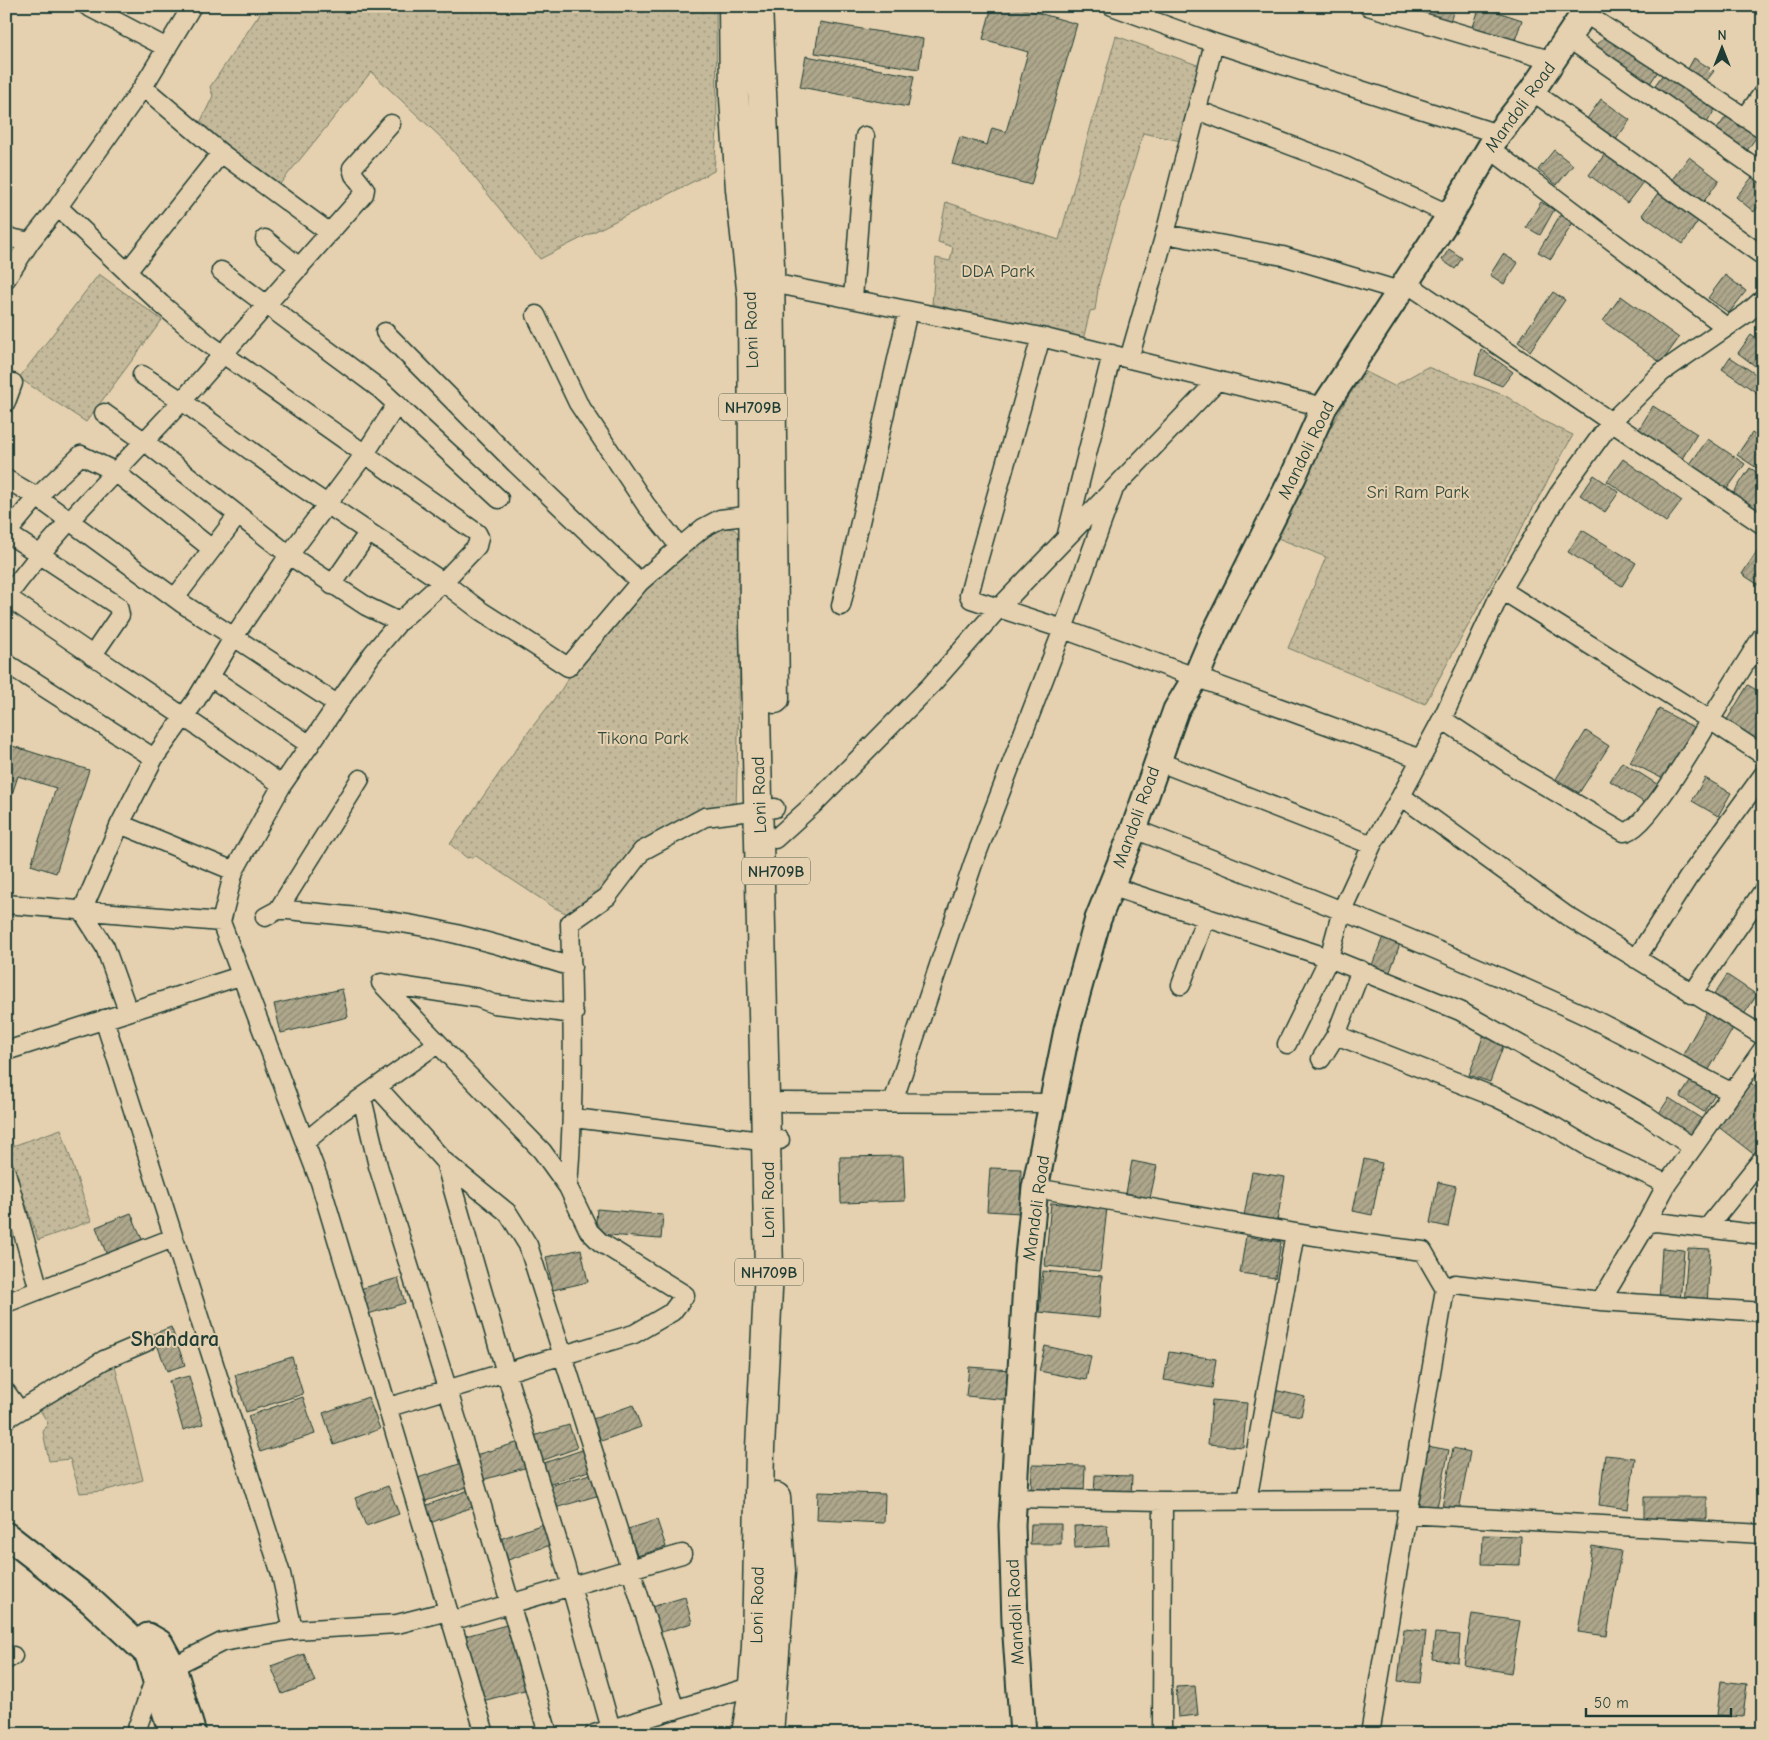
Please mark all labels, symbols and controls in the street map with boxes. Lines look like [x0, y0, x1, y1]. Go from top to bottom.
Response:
north arrow [1696, 22, 1746, 72]
text: N [1717, 27, 1727, 44]
street label: Mandoli Road [1481, 58, 1560, 156]
park label: DDA Park [961, 261, 1035, 282]
street label: Loni Road [740, 291, 763, 369]
road number: NH709B [719, 394, 787, 421]
street label: Mandoli Road [1274, 398, 1339, 503]
park label: Sri Ram Park [1367, 482, 1469, 503]
park label: Tikona Park [597, 728, 689, 749]
street label: Loni Road [748, 756, 771, 834]
street label: Mandoli Road [1108, 764, 1165, 871]
road number: NH709B [742, 858, 810, 884]
street label: Mandoli Road [1019, 1154, 1054, 1262]
street label: Loni Road [758, 1161, 779, 1239]
road number: NH709B [735, 1258, 803, 1286]
district label: Shahdara [131, 1326, 219, 1352]
street label: Mandoli Road [1002, 1558, 1029, 1666]
street label: Loni Road [746, 1566, 769, 1644]
scale bar [1586, 1685, 1732, 1717]
text: 50 m [1594, 1694, 1629, 1712]

